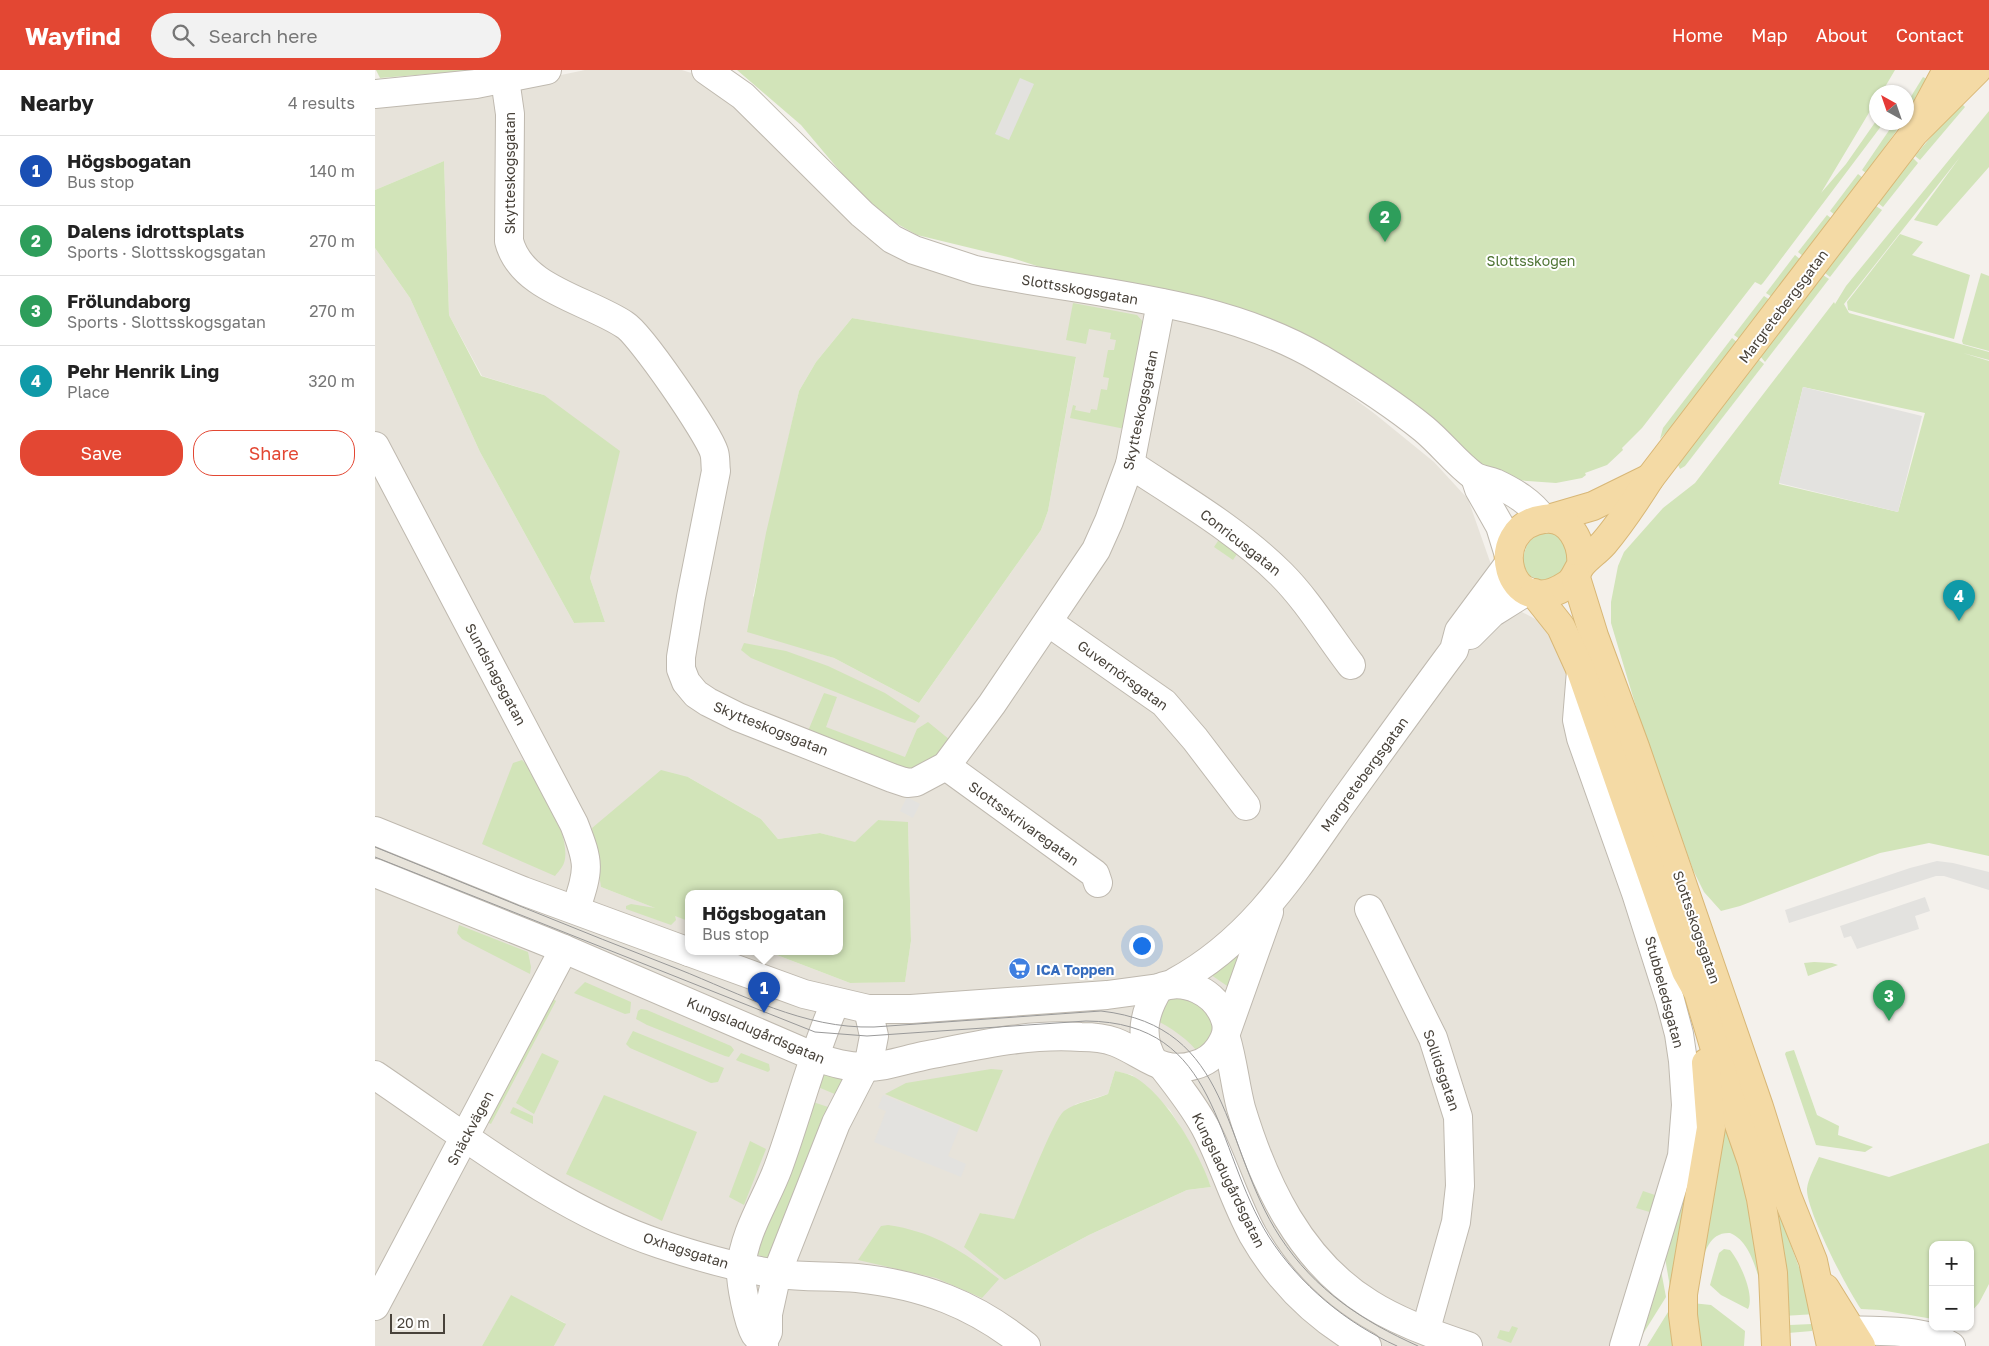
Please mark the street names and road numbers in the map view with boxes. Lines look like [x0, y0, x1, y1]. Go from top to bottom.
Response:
street label: Skytteskogsgatan [501, 112, 518, 234]
street label: Margretebergsgatan [1735, 246, 1831, 366]
street label: Slottsskogsgatan [1020, 270, 1140, 308]
street label: Skytteskogsgatan [1119, 348, 1161, 472]
street label: Conricusgatan [1197, 505, 1285, 579]
street label: Sundshagsgatan [462, 620, 530, 728]
street label: Guvernörsgatan [1074, 636, 1172, 714]
street label: Skytteskogsgatan [711, 697, 831, 759]
street label: Margretebergsgatan [1317, 713, 1411, 835]
street label: Slottsskrivaregatan [966, 777, 1082, 869]
street label: Slottsskogsgatan [1670, 868, 1724, 986]
street label: Stubbeledsgatan [1642, 934, 1688, 1050]
street label: Kungsladugårdsgatan [684, 993, 828, 1067]
street label: Sollidsgatan [1420, 1027, 1464, 1113]
street label: Snäckvägen [443, 1088, 497, 1168]
street label: Kungsladugårdsgatan [1189, 1110, 1269, 1250]
street label: Oxhagsgatan [641, 1228, 731, 1272]

